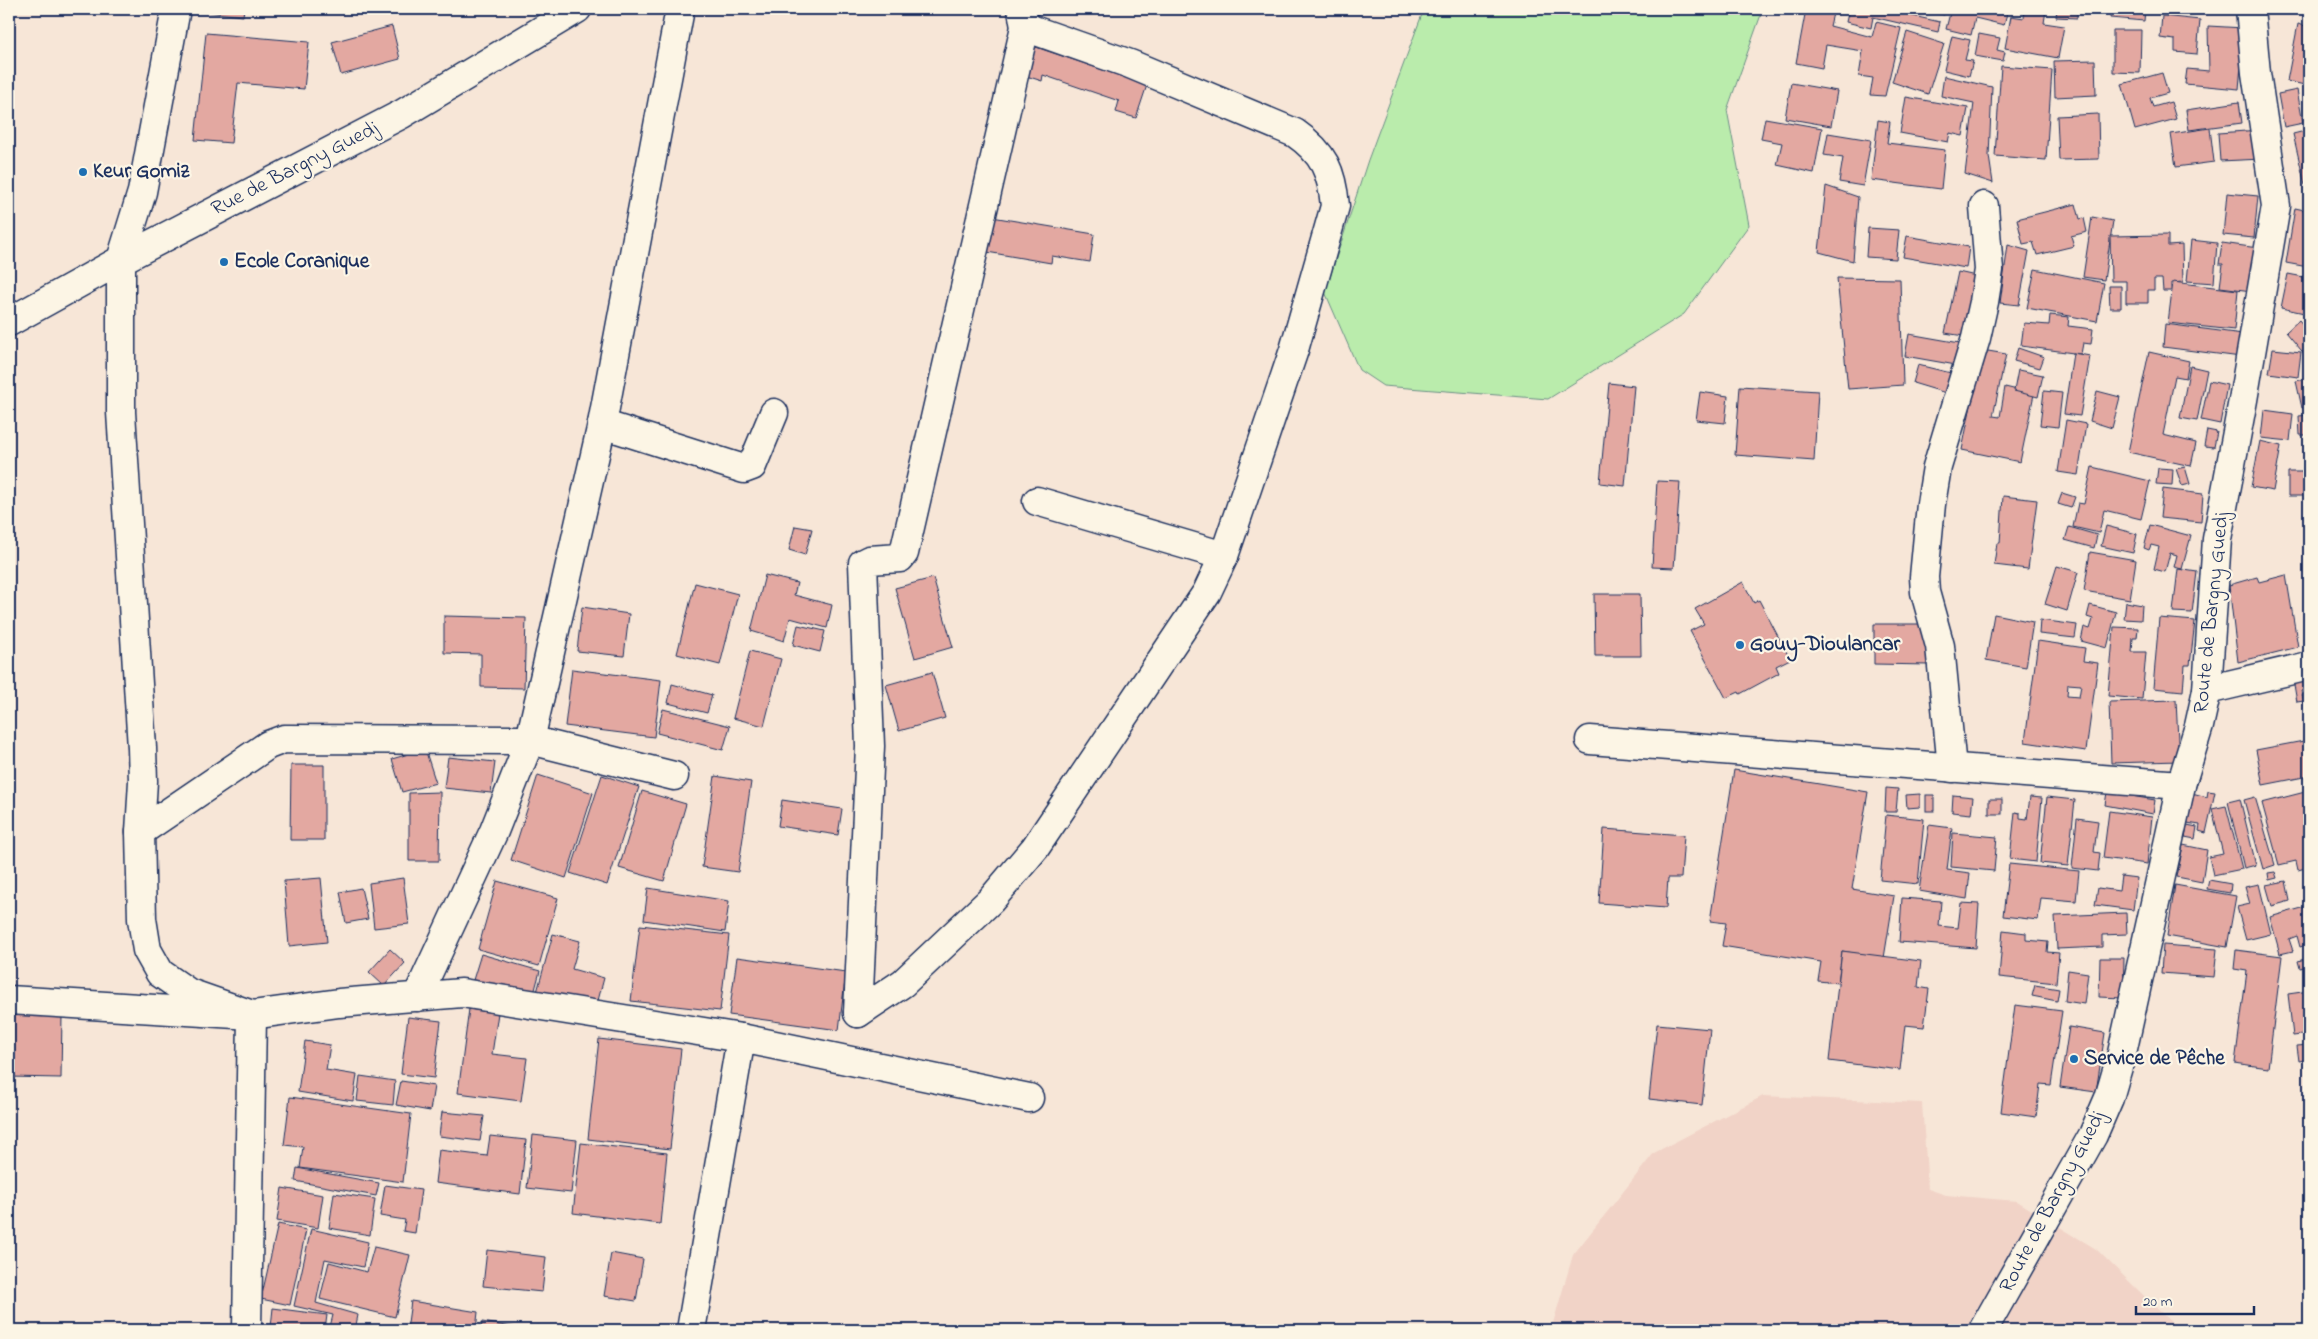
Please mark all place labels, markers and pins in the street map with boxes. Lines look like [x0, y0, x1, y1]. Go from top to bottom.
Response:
place label: Keur Gomiz [93, 157, 190, 187]
marker: Keur Gomiz [77, 166, 89, 178]
place label: Ecole Coranique [234, 247, 370, 277]
marker: Ecole Coranique [218, 256, 230, 268]
place label: Gouy-Dioulancar [1750, 630, 1901, 662]
marker: Gouy-Dioulancar [1734, 639, 1746, 651]
place label: Service de Pêche [2084, 1044, 2225, 1074]
marker: Service de Pêche [2068, 1053, 2080, 1065]

